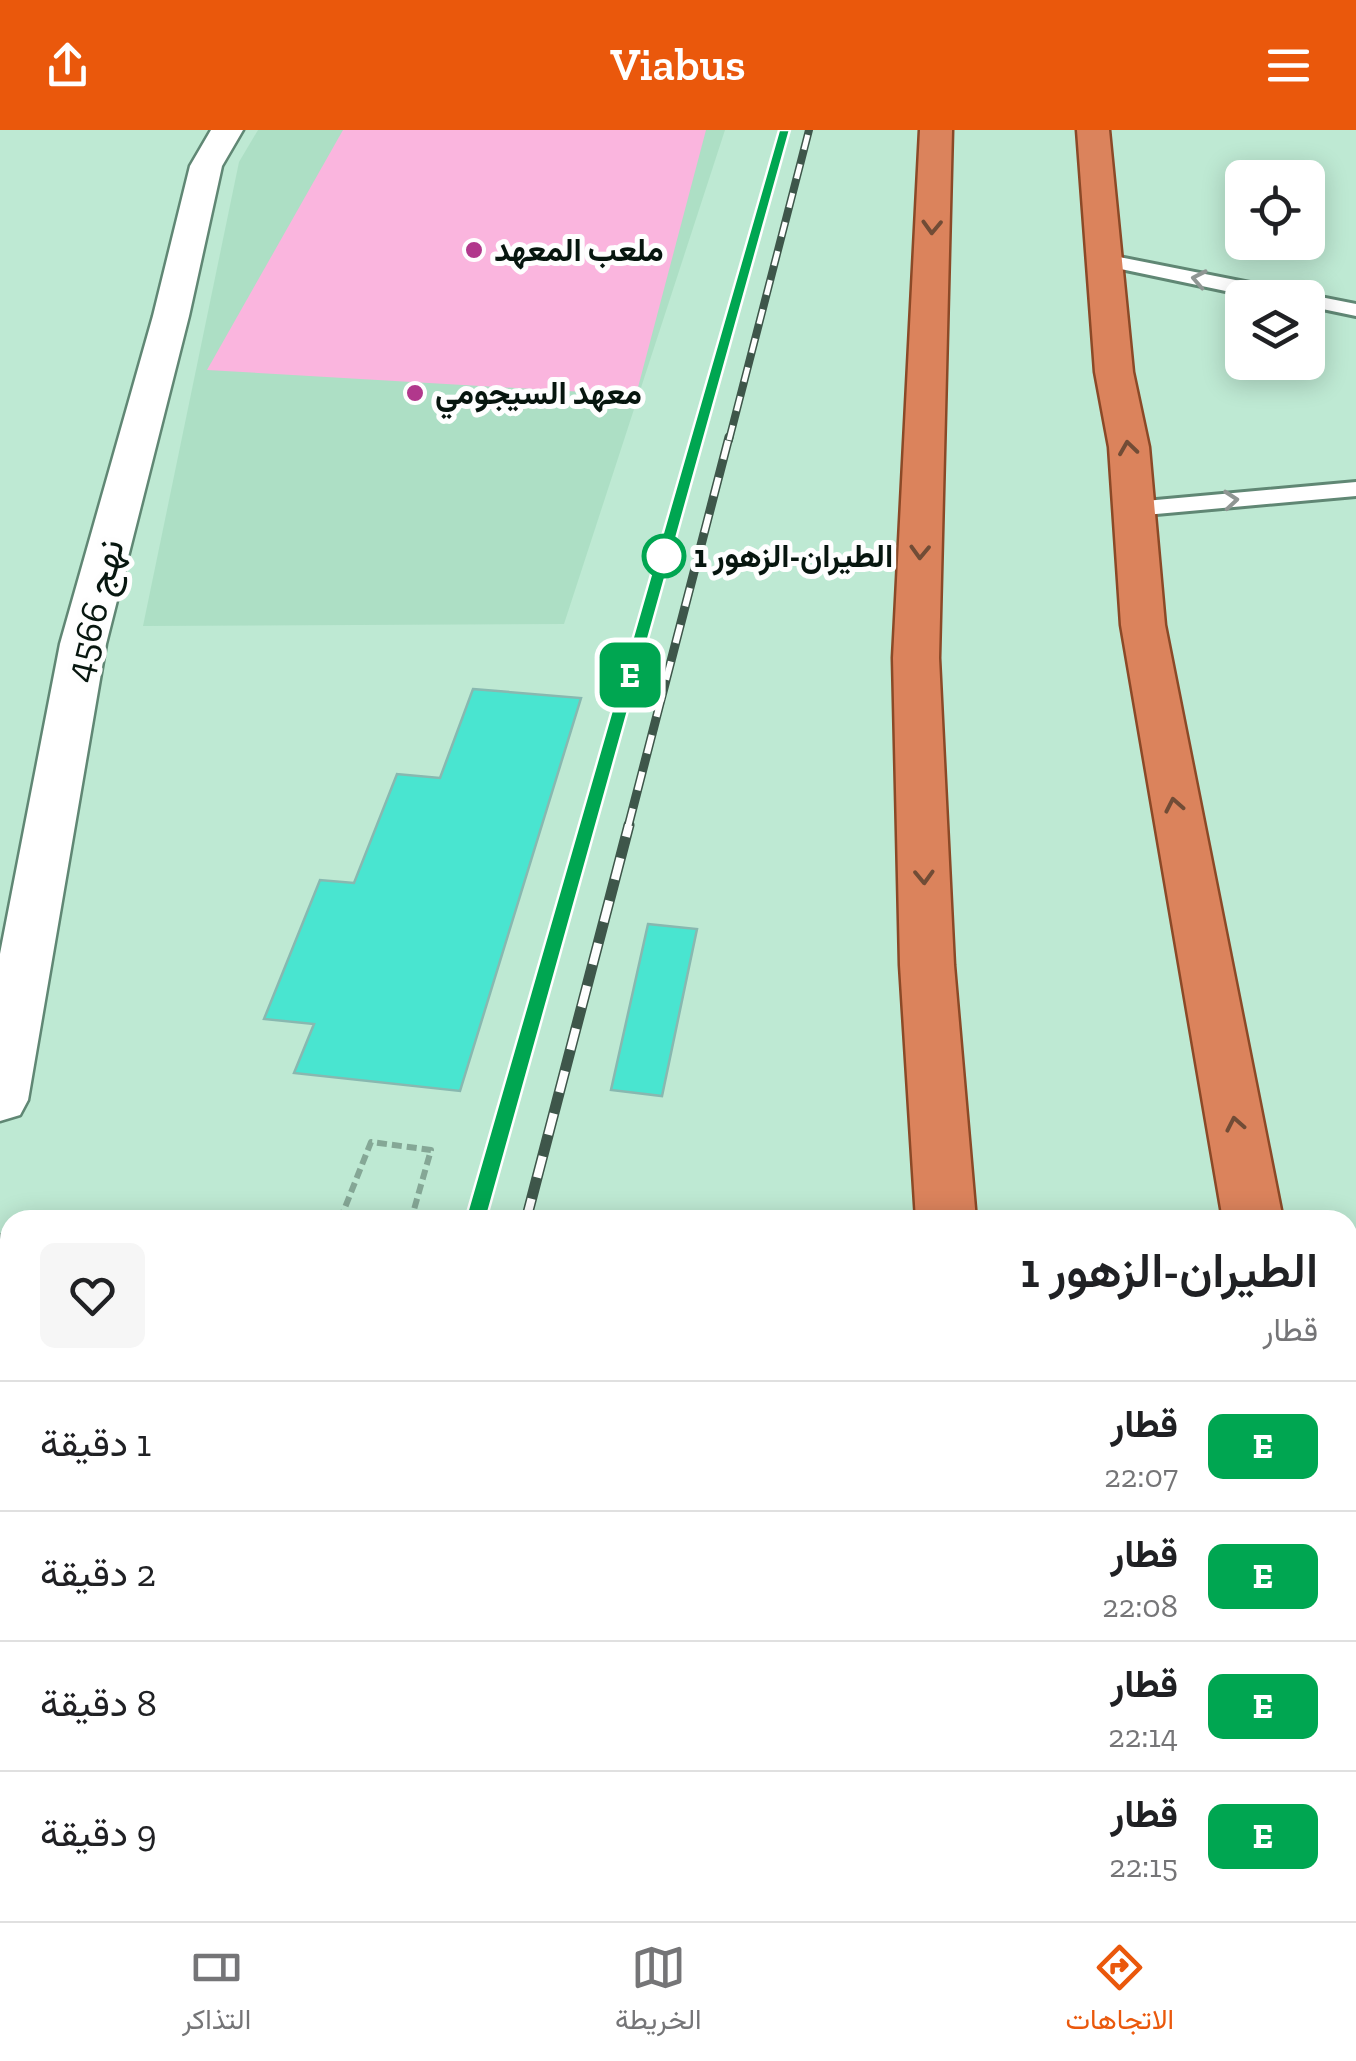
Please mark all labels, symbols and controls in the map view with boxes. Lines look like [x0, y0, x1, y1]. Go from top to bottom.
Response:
icon: share [40, 38, 95, 93]
text: Viabus [610, 38, 746, 92]
icon: menu [1261, 38, 1316, 93]
map controls [1225, 160, 1325, 380]
button: locate [1225, 160, 1325, 260]
one-way arrow [922, 220, 943, 236]
place label: ملعب المعهد [494, 231, 664, 270]
marker: ملعب المعهد [463, 239, 485, 261]
one-way arrow [1190, 269, 1207, 290]
button: layers [1225, 280, 1325, 380]
place label: معهد السيجومي [435, 374, 642, 420]
marker: معهد السيجومي [404, 382, 426, 404]
one-way arrow [1119, 440, 1140, 457]
one-way arrow [1224, 490, 1240, 511]
street label: نهج 4566 [54, 534, 137, 687]
marker: الطيران-الزهور 1 [643, 535, 685, 577]
place label: الطيران-الزهور 1 [694, 537, 893, 576]
one-way arrow [910, 545, 931, 561]
line badge: E [598, 642, 662, 708]
text: E [620, 654, 640, 696]
one-way arrow [1164, 797, 1185, 813]
one-way arrow [913, 870, 934, 885]
one-way arrow [1225, 1116, 1246, 1132]
text: الطيران-الزهور 1 [1020, 1242, 1318, 1299]
button: heart [40, 1243, 145, 1348]
text: قطار [1262, 1311, 1318, 1349]
text: قطار [1110, 1401, 1178, 1447]
text: 1 دقيقة [40, 1420, 151, 1466]
text: E [1253, 1425, 1273, 1467]
text: 22:07 [1104, 1457, 1178, 1495]
text: قطار [1110, 1531, 1178, 1577]
text: 2 دقيقة [40, 1550, 156, 1596]
text: E [1253, 1555, 1273, 1597]
text: 22:08 [1102, 1587, 1178, 1625]
text: قطار [1110, 1661, 1178, 1707]
text: 8 دقيقة [40, 1680, 157, 1726]
text: E [1253, 1685, 1273, 1727]
text: 22:14 [1108, 1717, 1178, 1755]
text: قطار [1110, 1791, 1178, 1837]
text: 9 دقيقة [40, 1810, 157, 1856]
text: E [1253, 1815, 1273, 1857]
text: 22:15 [1109, 1847, 1178, 1885]
tab: التذاكر [182, 1940, 251, 2044]
tab: الخريطة [615, 1940, 702, 2044]
tab: الاتجاهات [1065, 1940, 1174, 2044]

